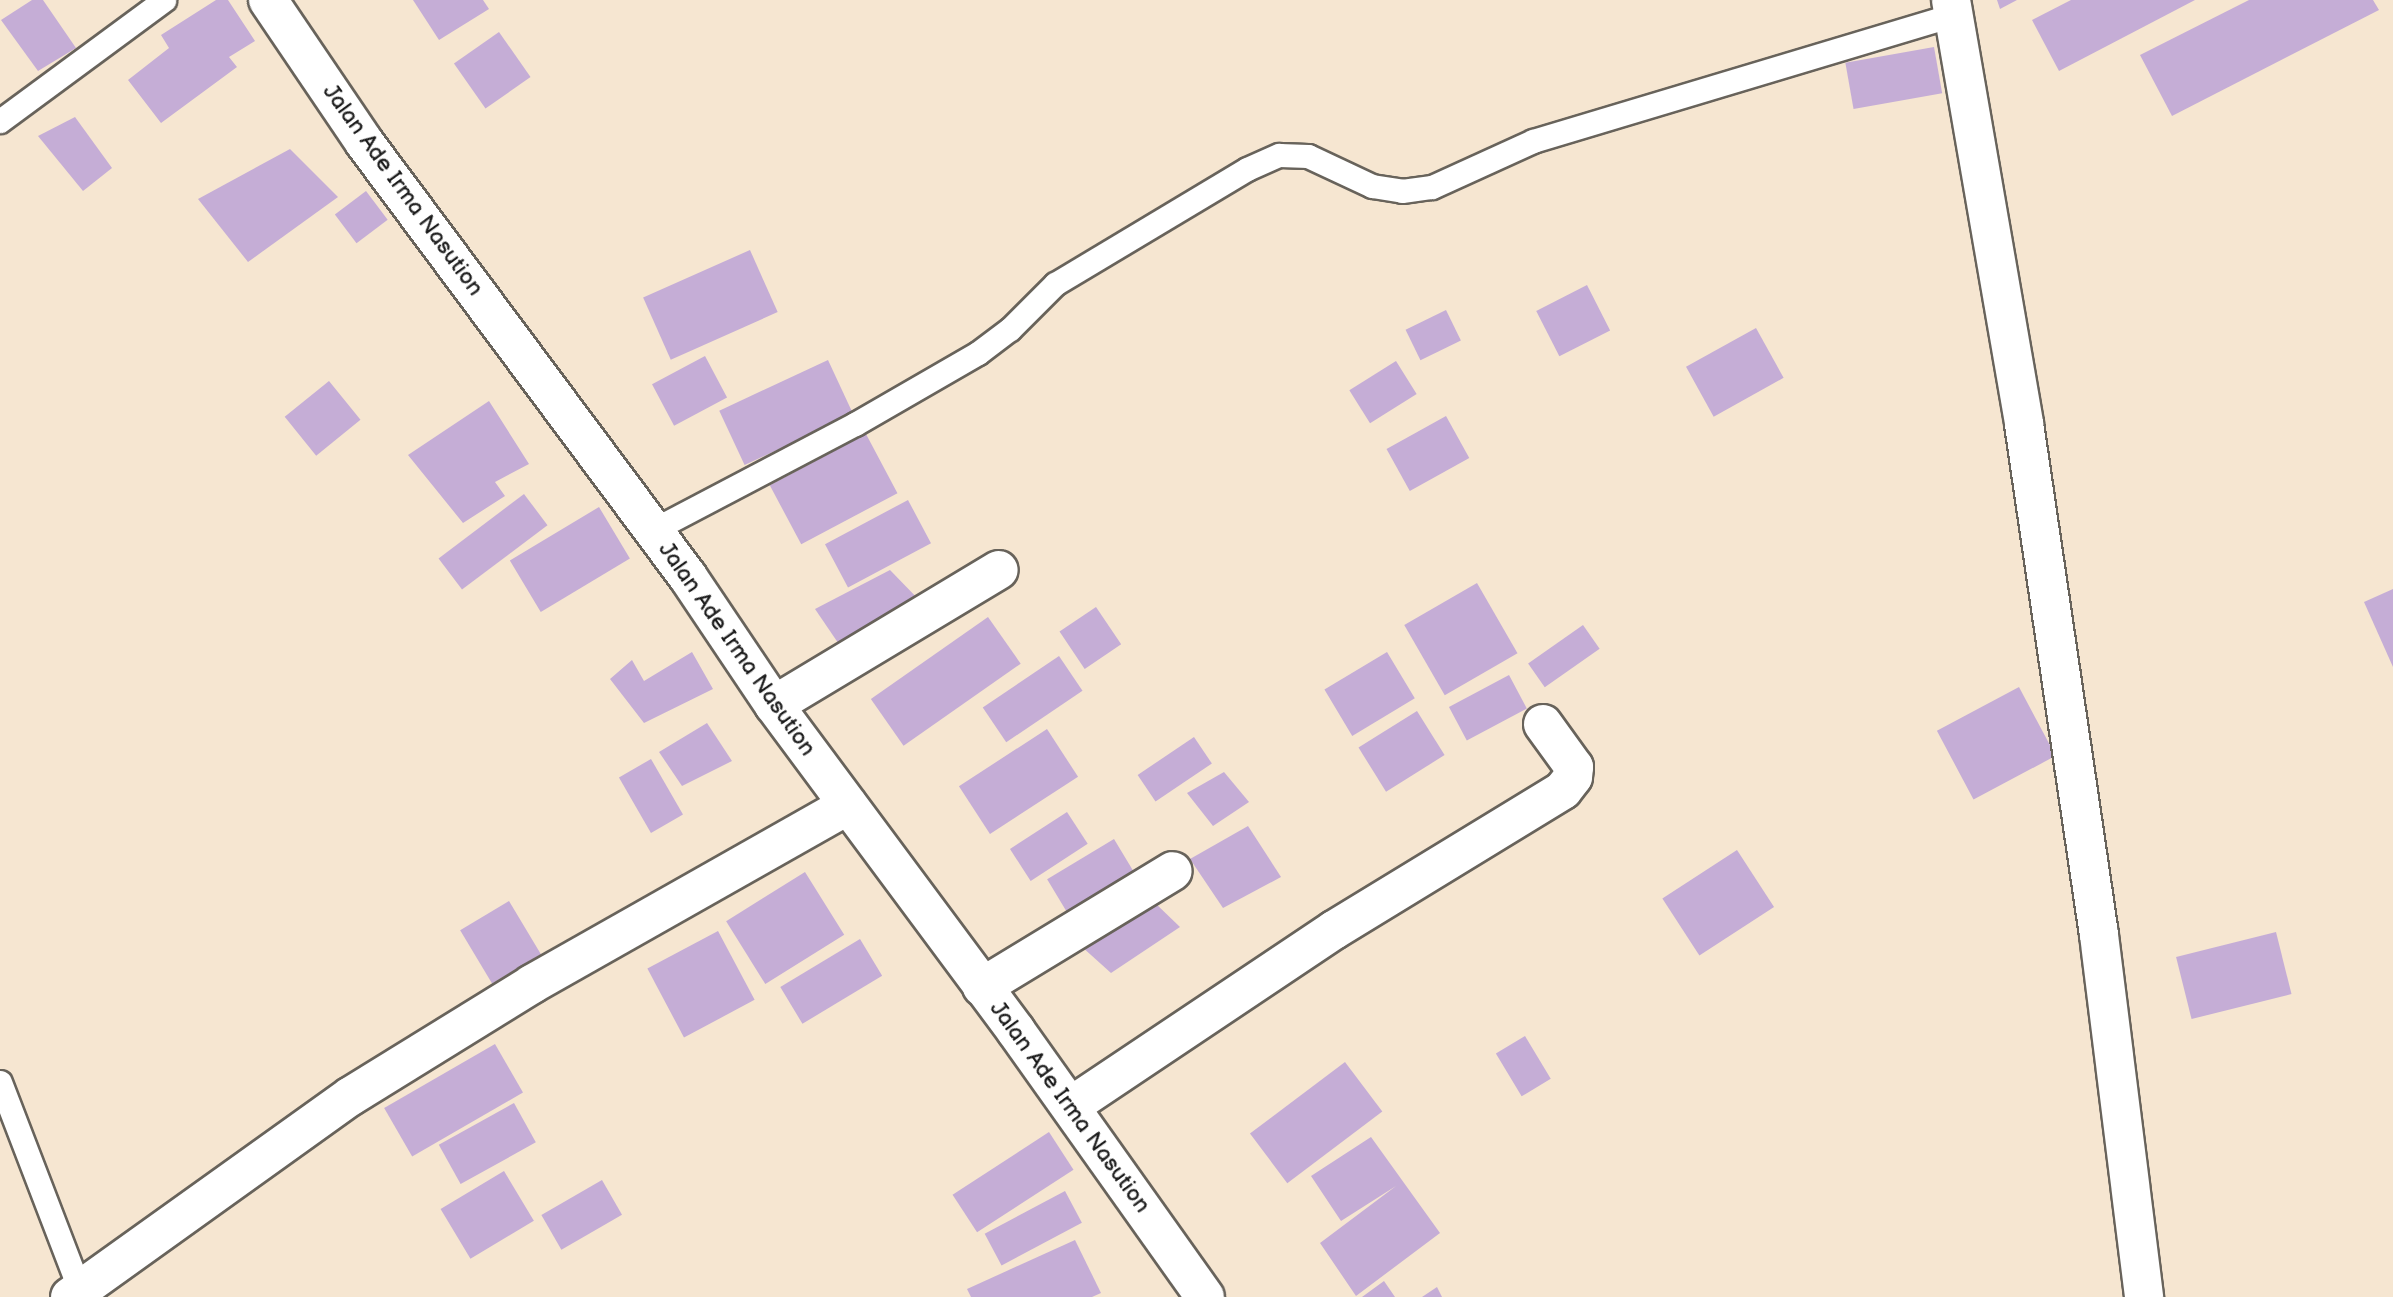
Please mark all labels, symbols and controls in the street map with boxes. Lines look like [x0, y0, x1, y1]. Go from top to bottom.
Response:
street label: Jalan Ade Irma Nasution [317, 79, 489, 301]
street label: Jalan Ade Irma Nasution [653, 537, 821, 761]
street label: Jalan Ade Irma Nasution [984, 996, 1156, 1218]

